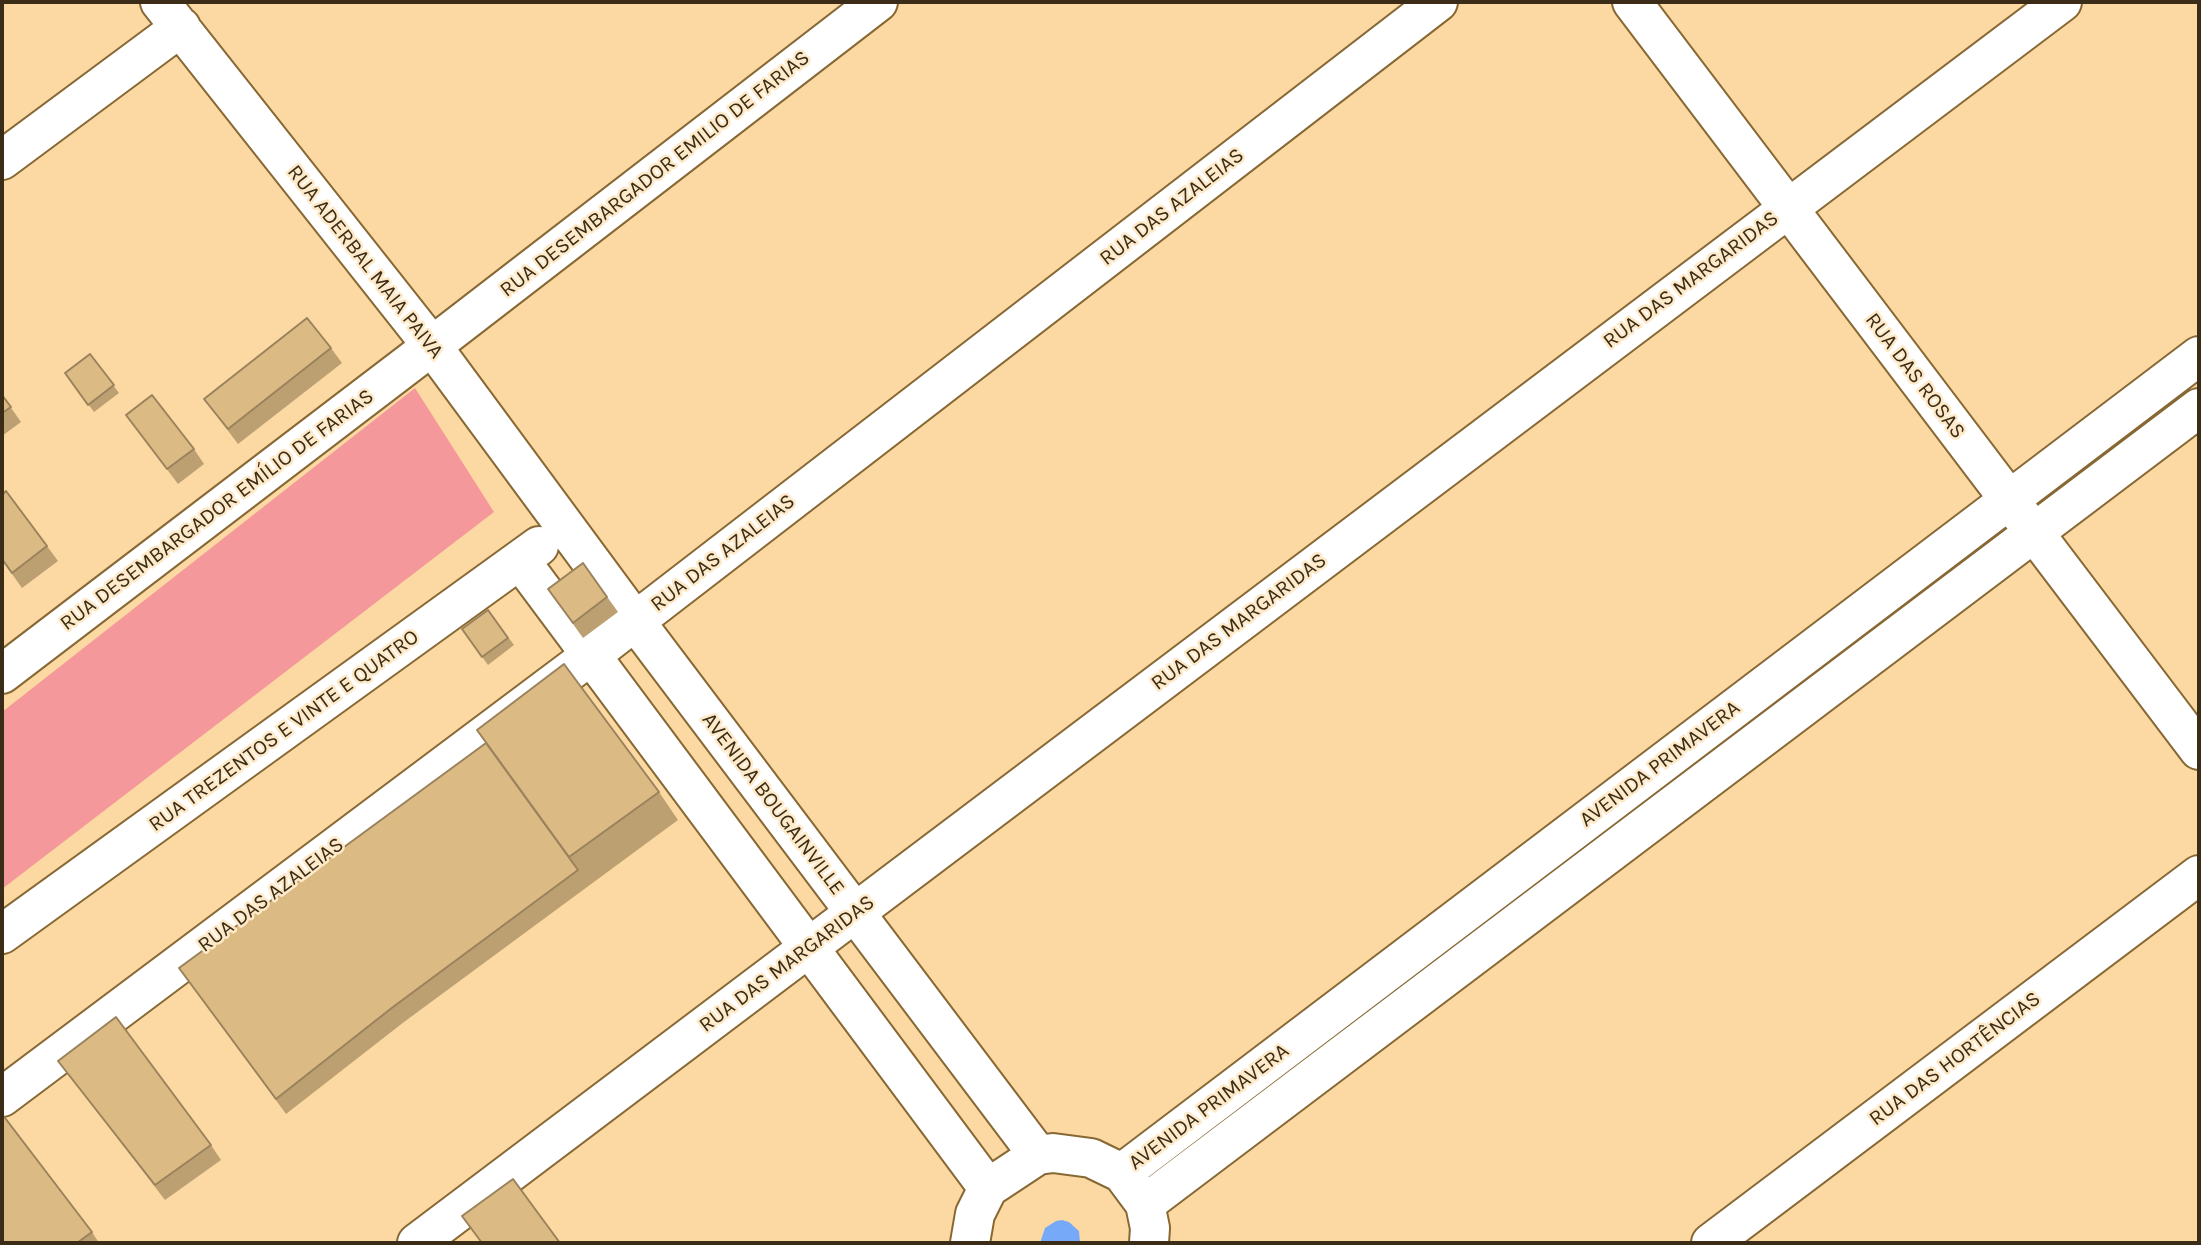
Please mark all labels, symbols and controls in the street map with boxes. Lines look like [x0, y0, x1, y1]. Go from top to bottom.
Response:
street label: RUA DESEMBARGADOR EMILIO DE FARIAS [495, 45, 815, 303]
street label: RUA DAS AZALEIAS [1095, 143, 1249, 271]
street label: RUA ADERBAL MAIA PAIVA [282, 160, 448, 364]
street label: RUA DAS MARGARIDAS [1598, 206, 1784, 354]
street label: RUA DAS ROSAS [1859, 308, 1971, 444]
street label: RUA DESEMBARGADOR EMÍLIO DE FARIAS [55, 384, 379, 636]
street label: RUA DAS AZALEIAS [646, 489, 800, 617]
street label: RUA DAS MARGARIDAS [1146, 548, 1332, 696]
street label: RUA TREZENTOS E VINTE E QUATRO [144, 625, 424, 837]
street label: AVENIDA PRIMAVERA [1575, 695, 1745, 833]
street label: AVENIDA BOUGAINVILLE [696, 708, 850, 900]
street label: RUA DAS AZALEIAS [193, 832, 349, 958]
street label: RUA DAS MARGARIDAS [694, 890, 880, 1038]
street label: RUA DAS HORTÊNCIAS [1864, 986, 2046, 1132]
street label: AVENIDA PRIMAVERA [1124, 1038, 1294, 1176]

